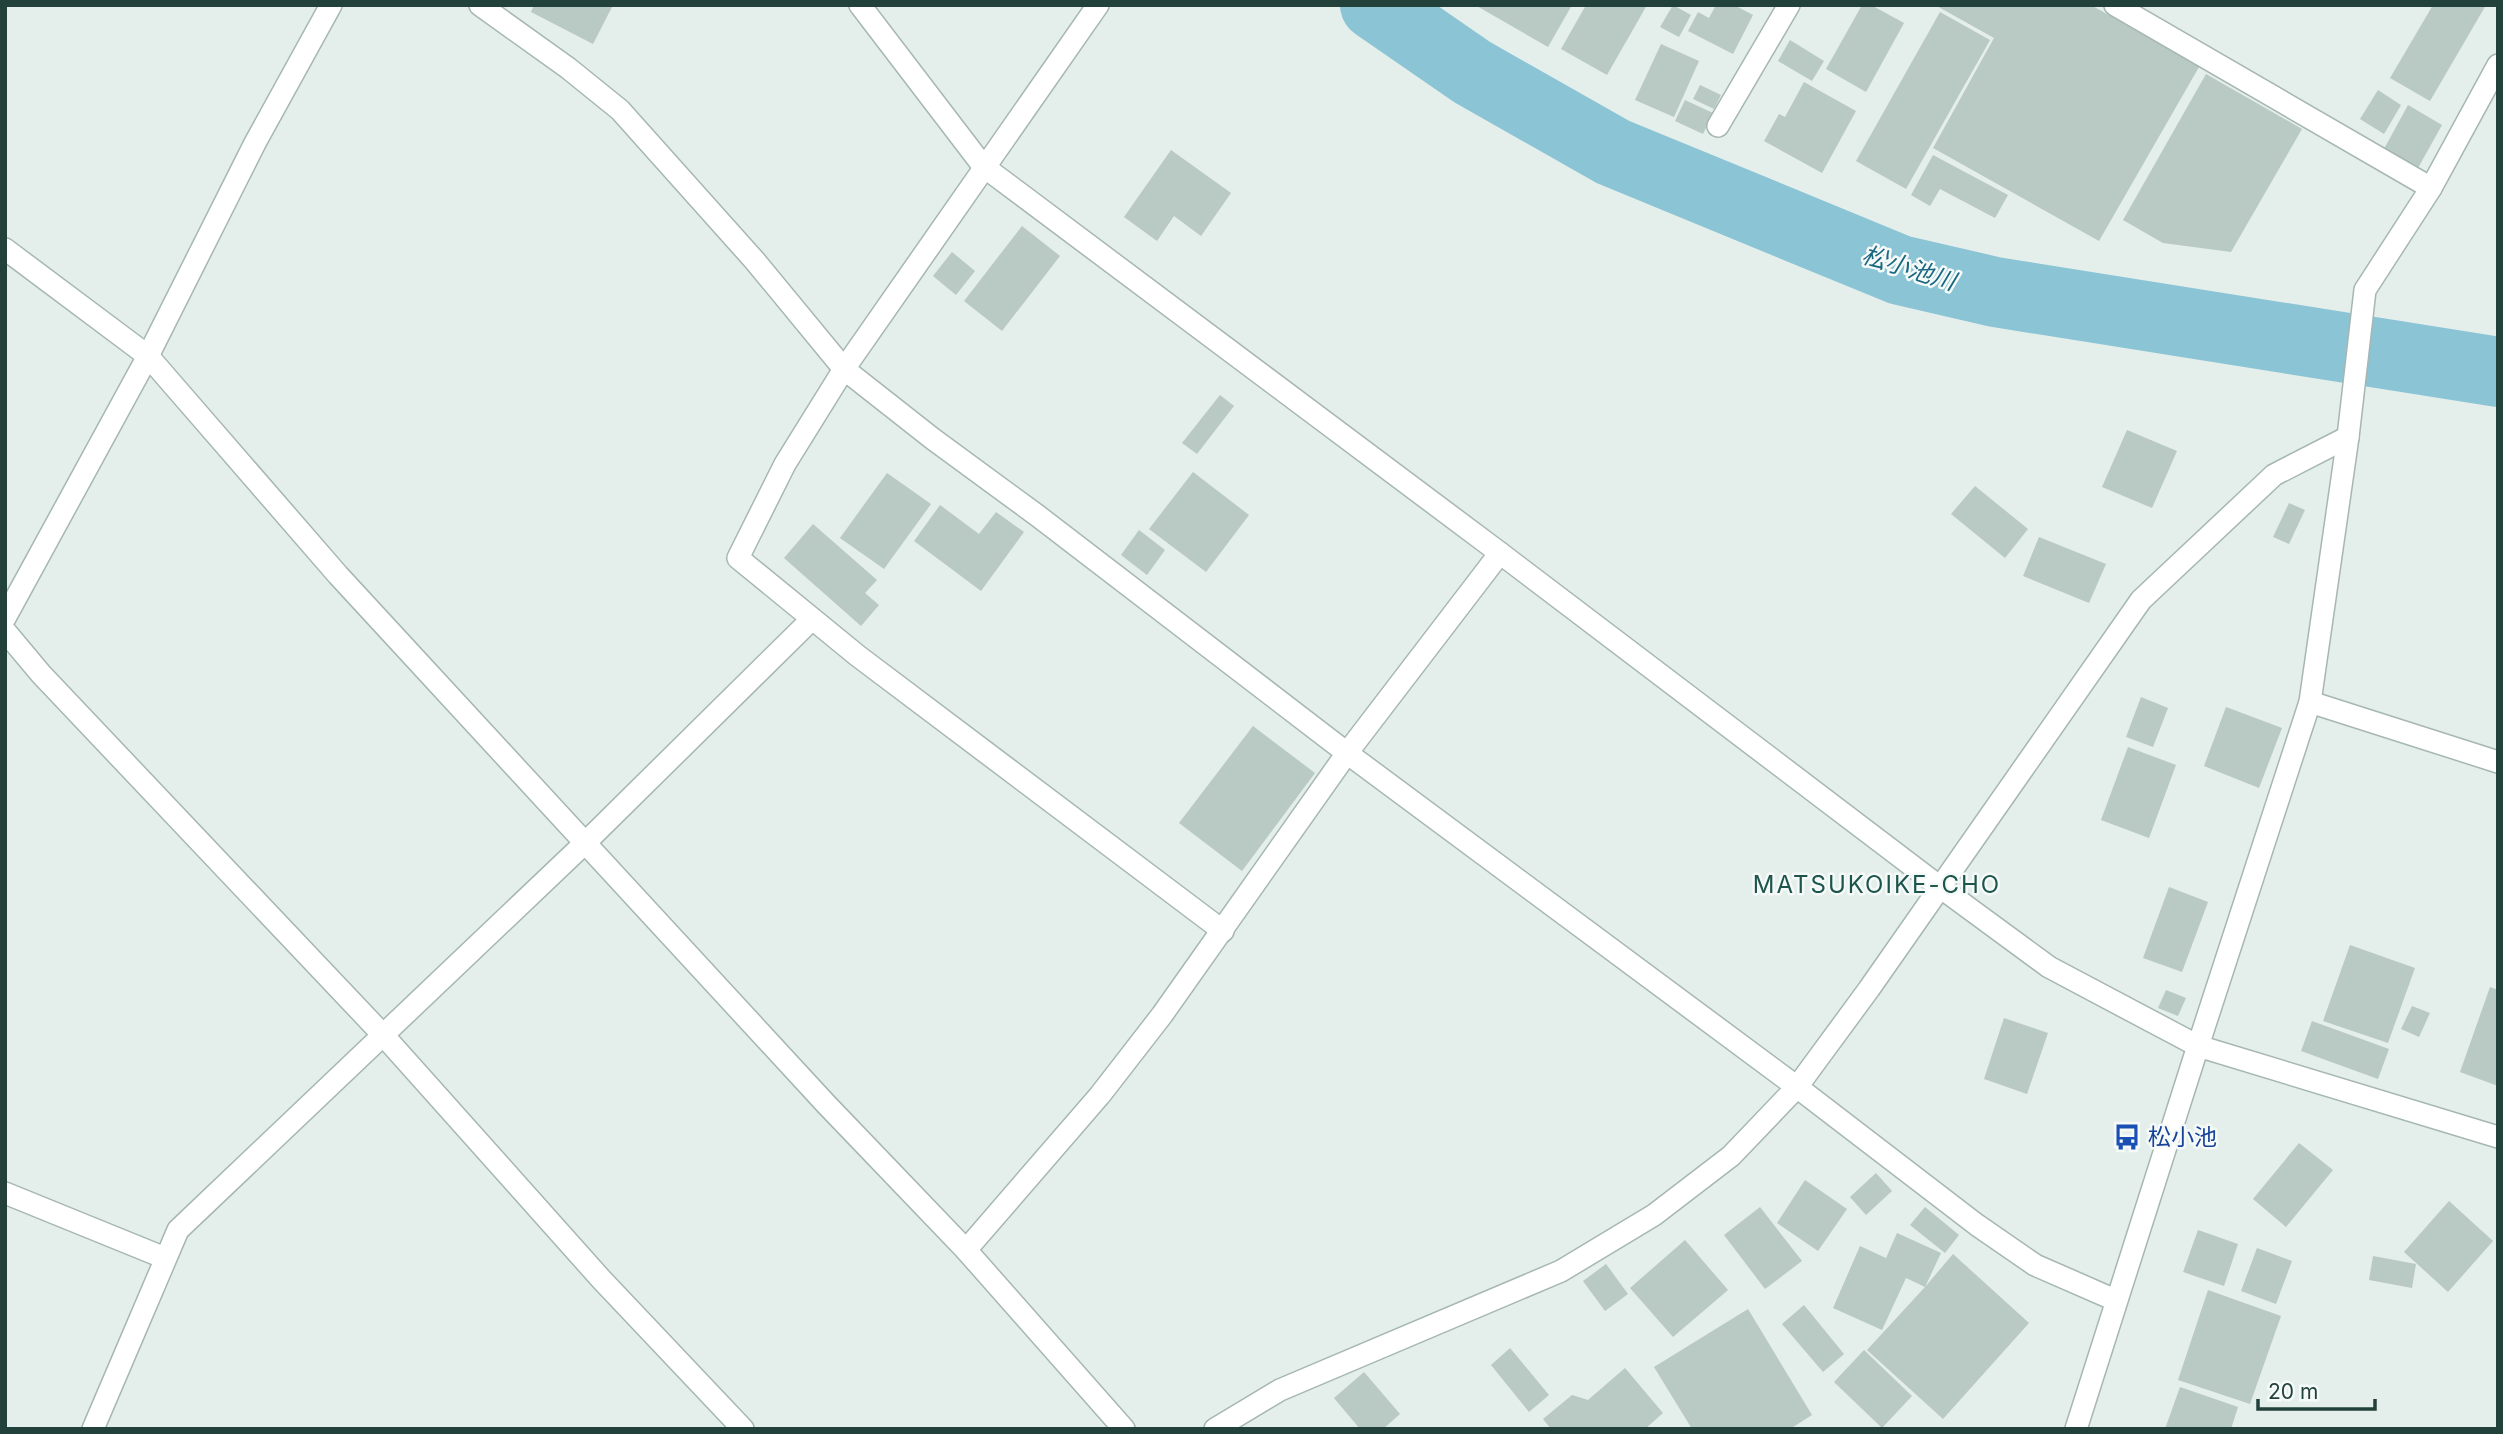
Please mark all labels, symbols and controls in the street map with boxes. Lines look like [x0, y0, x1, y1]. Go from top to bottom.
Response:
water label: 松小池川 [1859, 240, 1962, 297]
district label: MATSUKOIKE-CHO [1753, 870, 2001, 899]
bus stop icon: 松小池 [2112, 1122, 2142, 1152]
place label: 松小池 [2148, 1123, 2217, 1151]
scale bar [2258, 1368, 2375, 1412]
text: 20 m [2268, 1379, 2318, 1404]

